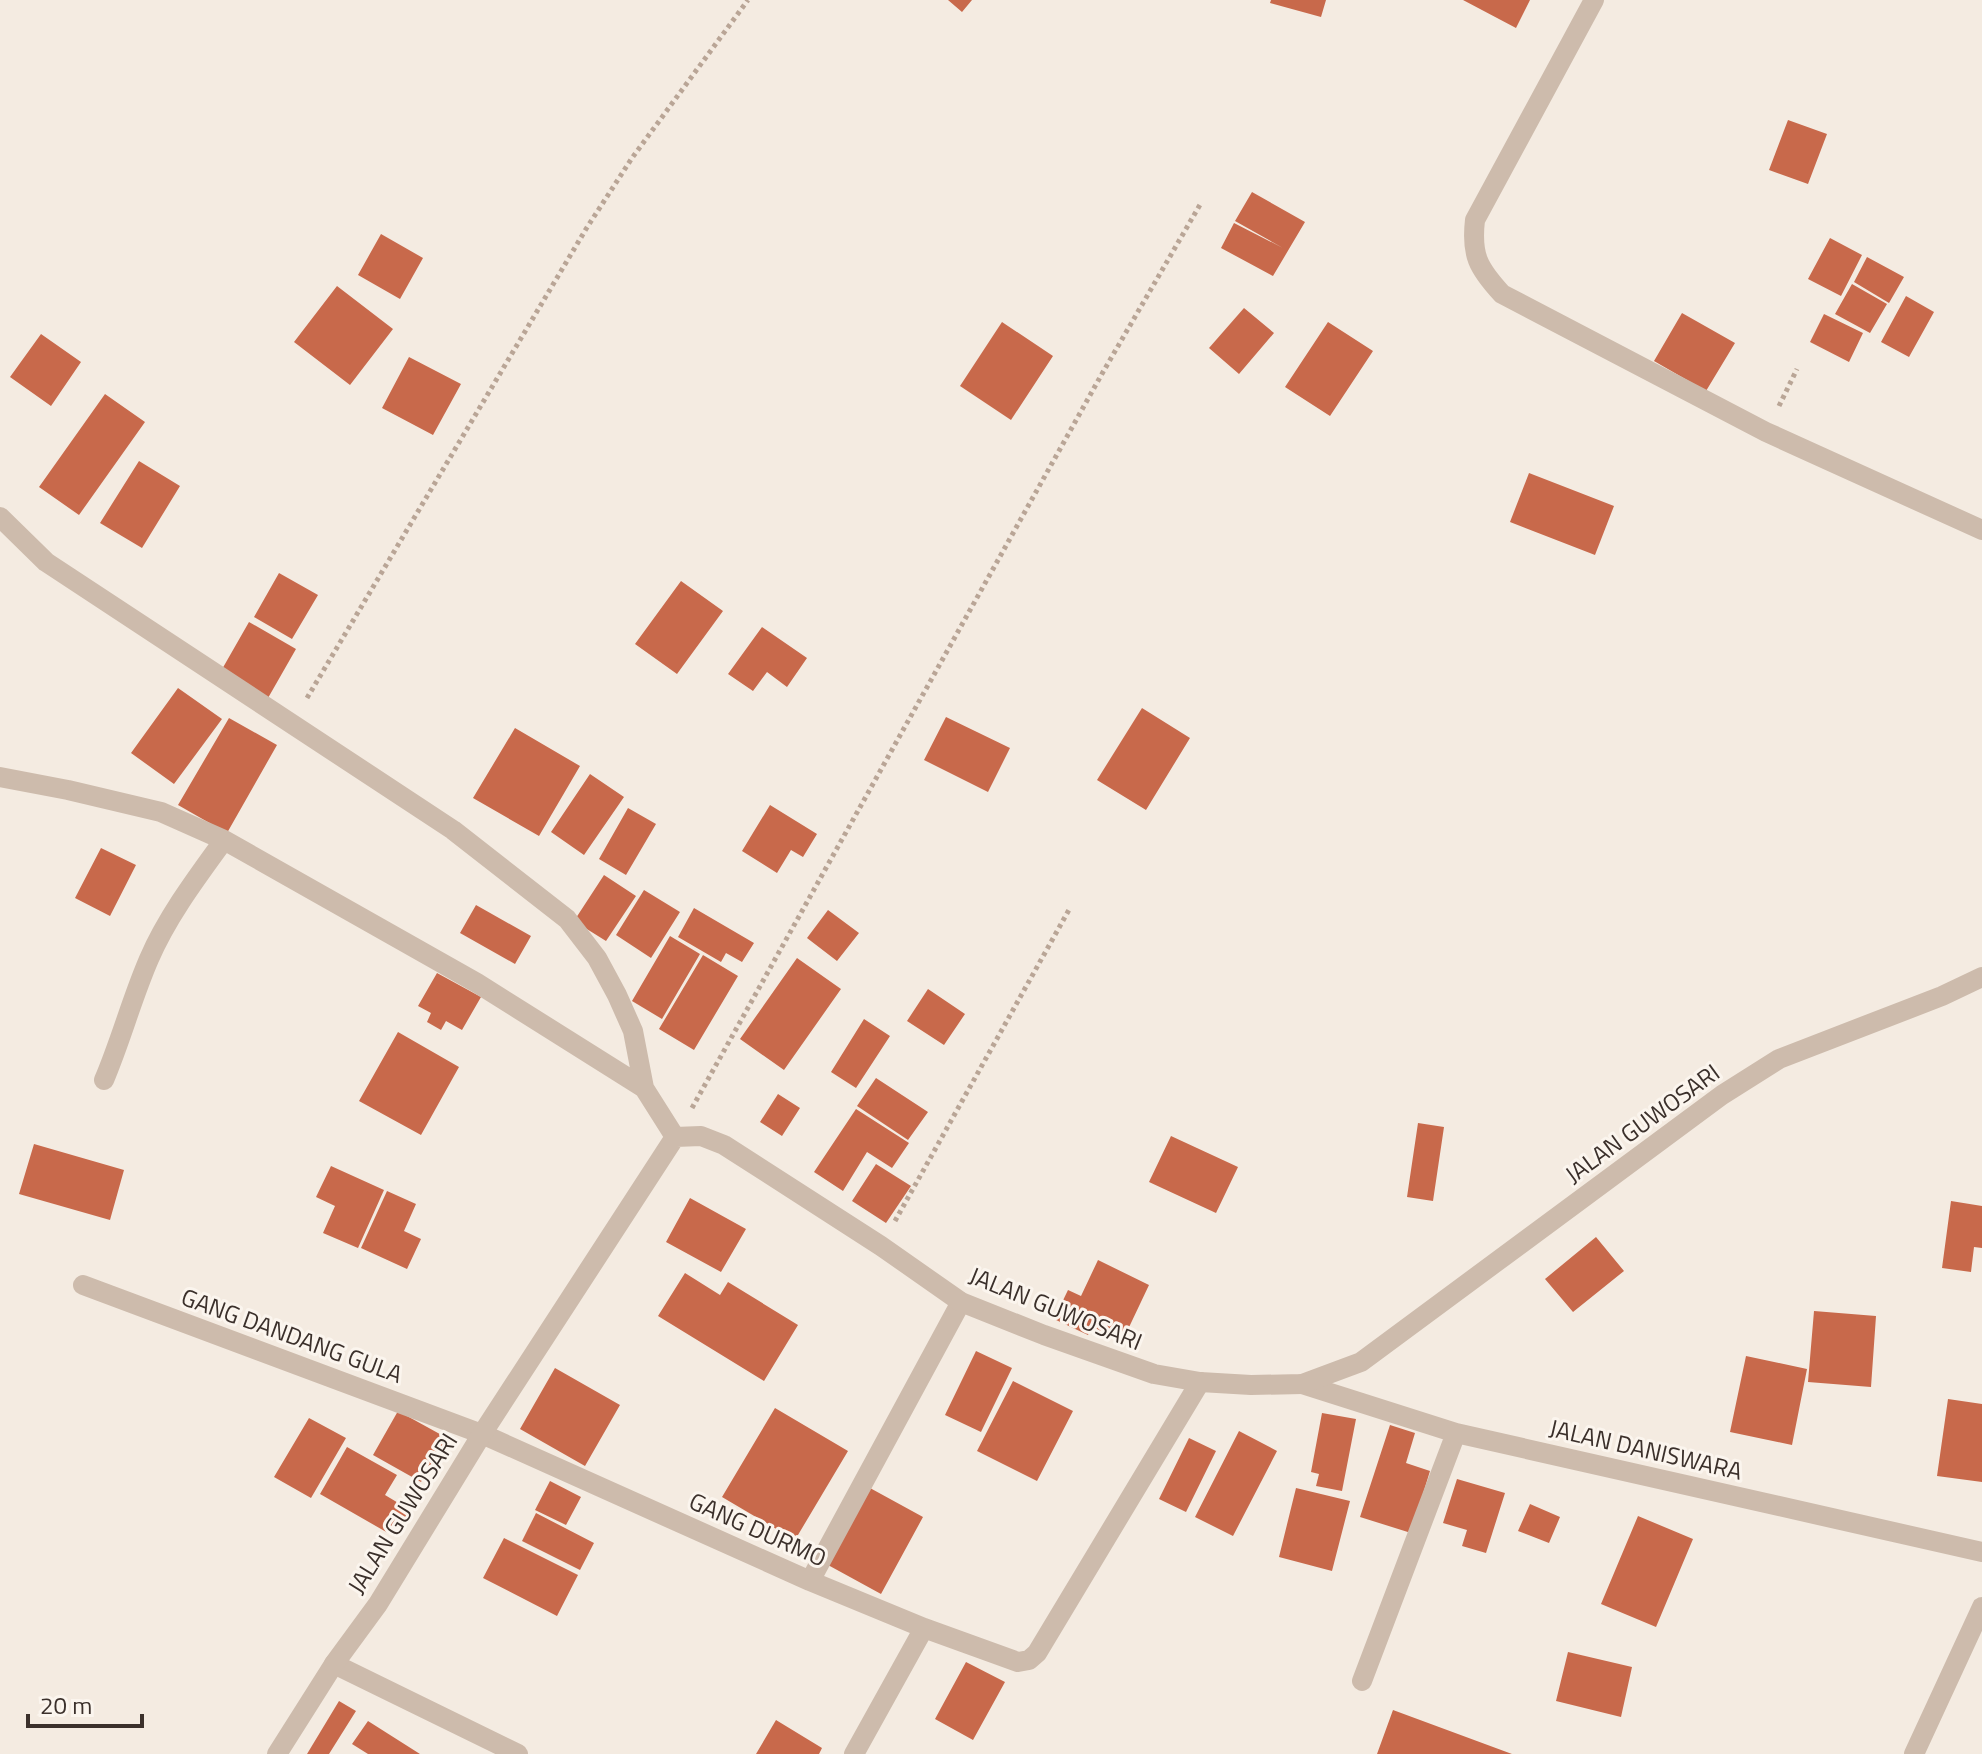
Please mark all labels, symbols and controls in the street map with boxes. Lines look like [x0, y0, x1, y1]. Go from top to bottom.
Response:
street label: JALAN GUWOSARI [1557, 1054, 1727, 1192]
street label: JALAN GUWOSARI [964, 1257, 1148, 1359]
street label: GANG DANDANG GULA [176, 1278, 408, 1392]
street label: JALAN DANISWARA [1546, 1409, 1746, 1489]
street label: JALAN GUWOSARI [338, 1426, 466, 1600]
street label: GANG DURMO [683, 1483, 833, 1575]
scale bar [28, 1678, 142, 1728]
text: 20 m [40, 1687, 92, 1723]

